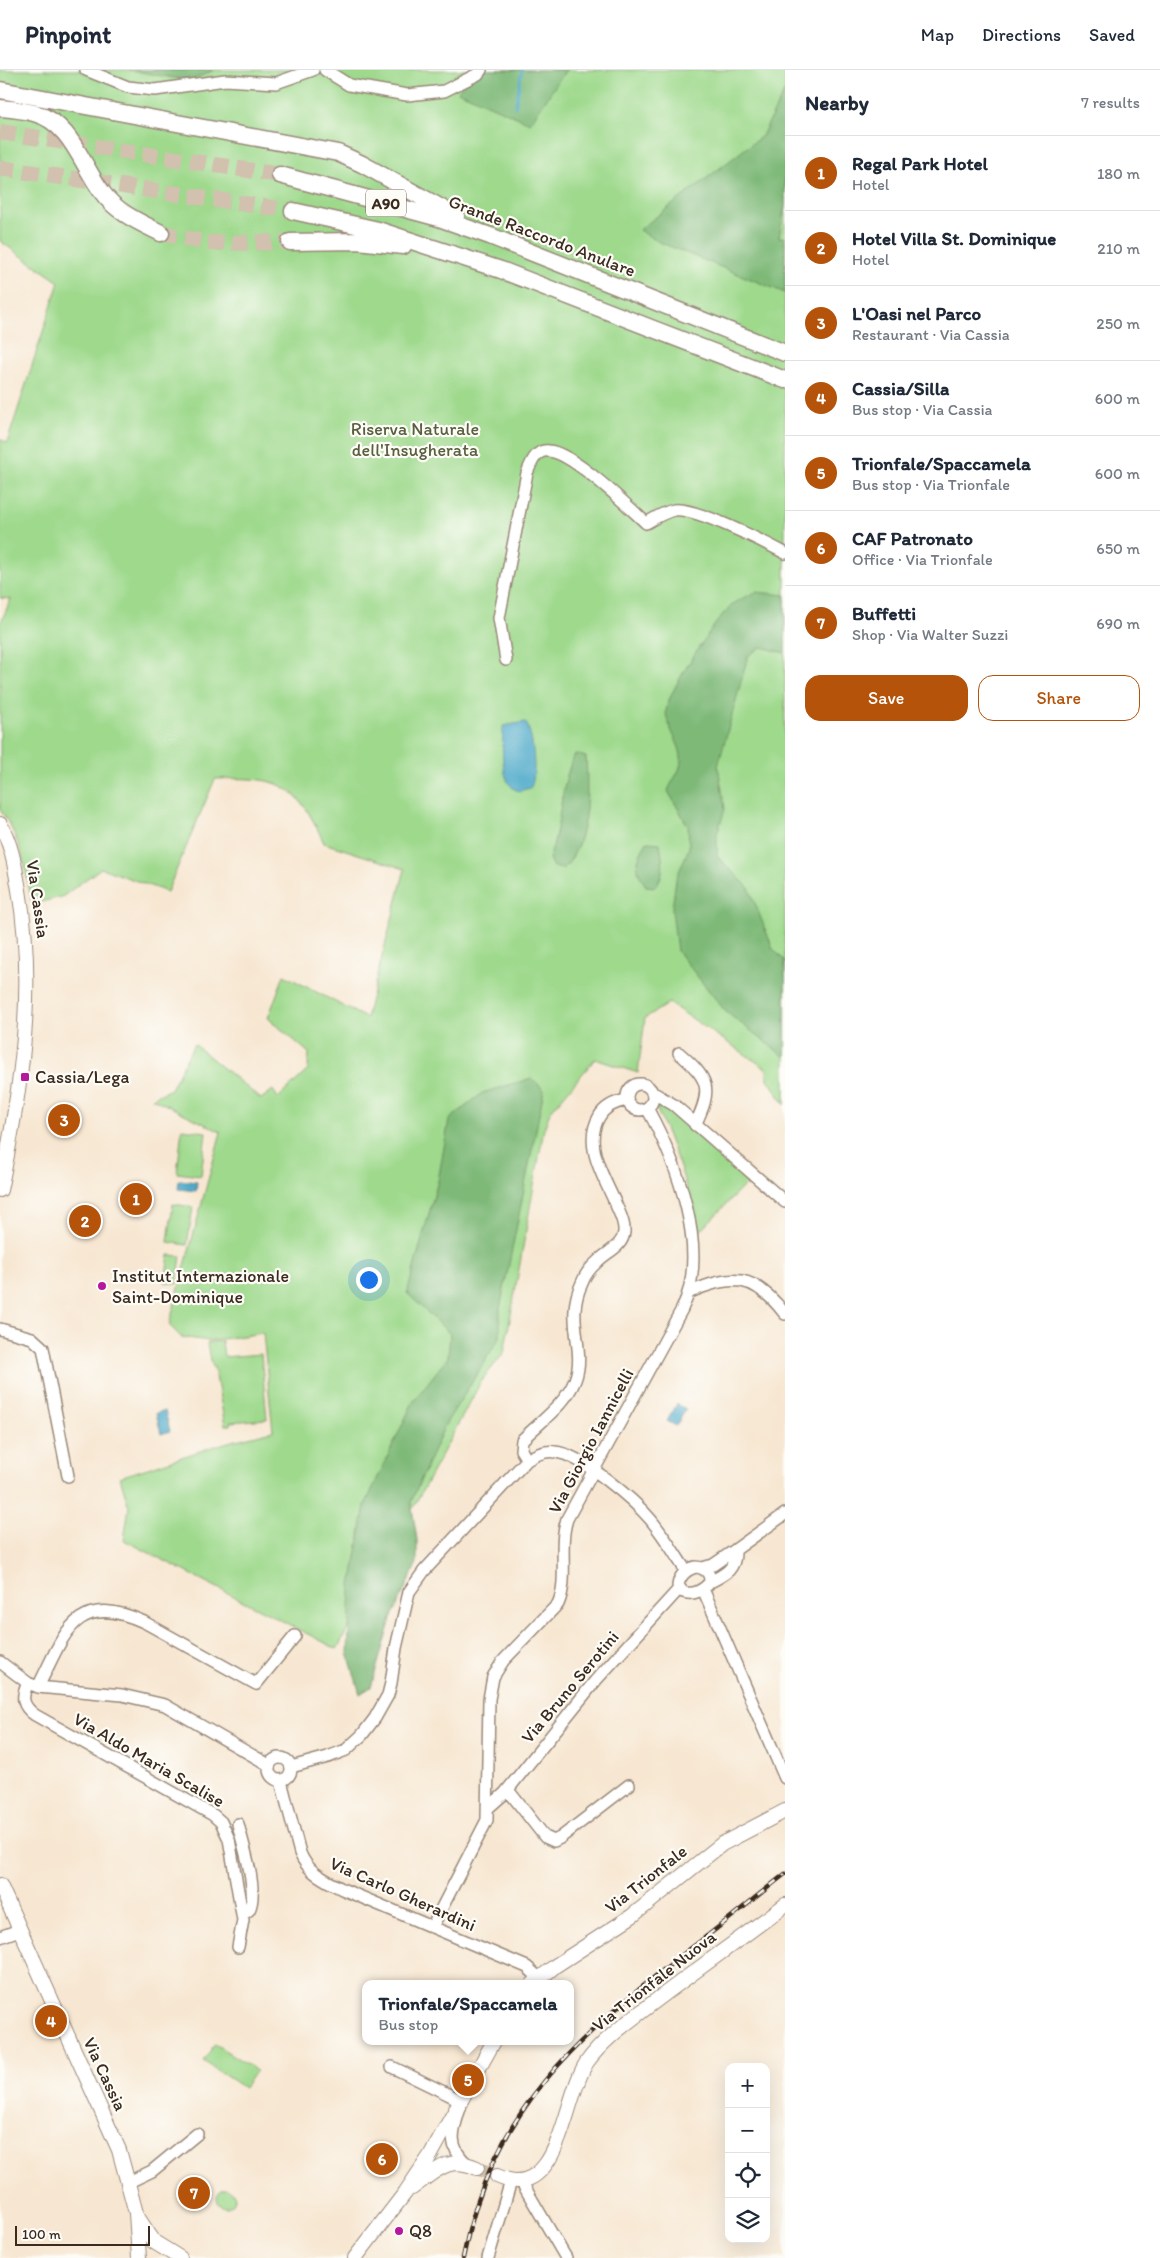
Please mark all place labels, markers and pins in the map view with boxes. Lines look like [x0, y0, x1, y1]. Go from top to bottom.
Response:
place label: Cassia/Lega [35, 1066, 129, 1088]
marker: Cassia/Lega [19, 1071, 31, 1083]
pin: 3 [48, 1101, 80, 1139]
pin: 1 [120, 1180, 152, 1218]
pin: 2 [69, 1202, 101, 1240]
place label: Institut Internazionale Saint-Dominique [112, 1265, 289, 1308]
marker: Institut Internazionale Saint-Dominique [96, 1280, 108, 1292]
pin: 4 [35, 2002, 67, 2040]
pin: 5 [452, 2061, 484, 2099]
pin: 6 [366, 2140, 398, 2178]
pin: 7 [178, 2174, 210, 2212]
place label: Q8 [409, 2220, 432, 2242]
marker: Q8 [393, 2225, 405, 2237]

